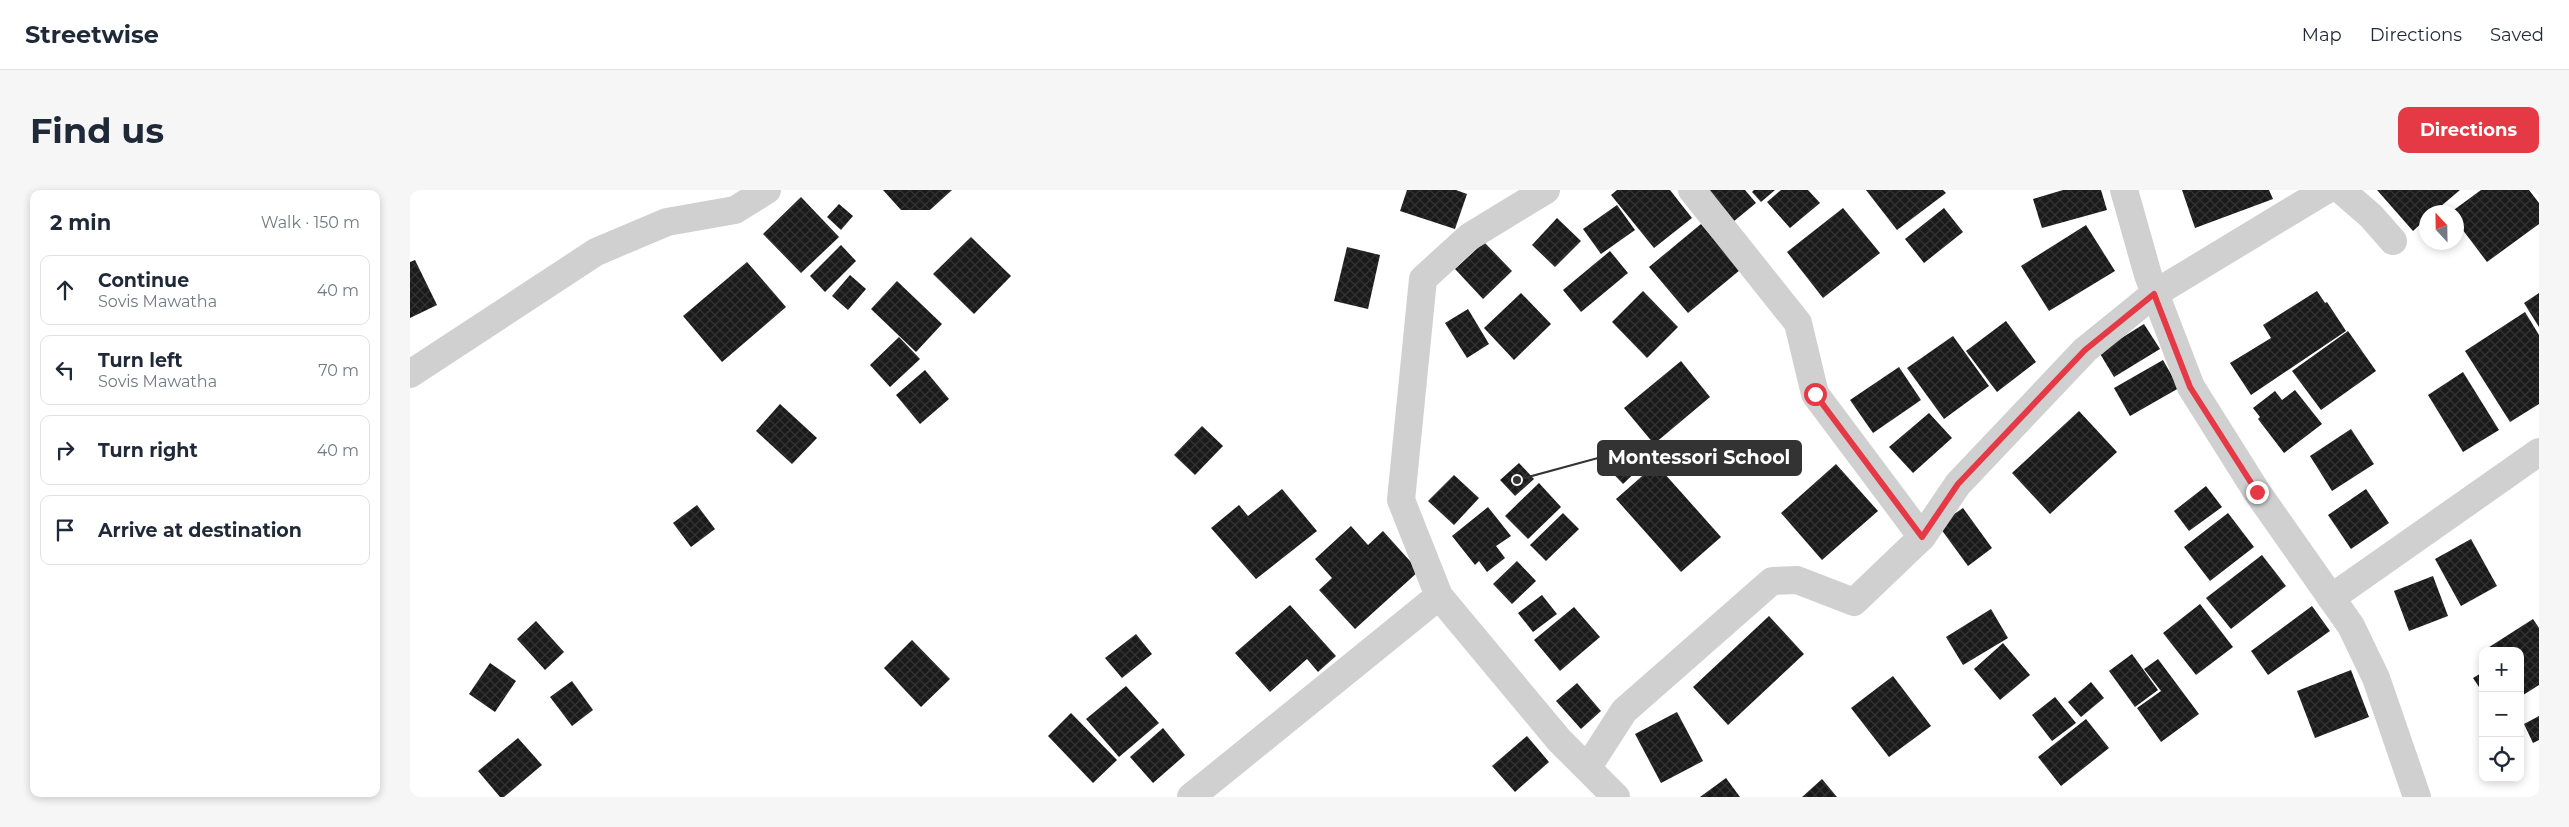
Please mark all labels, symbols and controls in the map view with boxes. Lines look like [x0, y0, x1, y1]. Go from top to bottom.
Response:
text: Streetwise [25, 20, 159, 49]
text: Map [2302, 24, 2342, 46]
text: Directions [2370, 24, 2462, 46]
text: Saved [2490, 24, 2544, 46]
button: Directions [2398, 107, 2539, 153]
text: Find us [30, 109, 164, 152]
north arrow [2419, 205, 2464, 250]
text: 2 min [50, 210, 111, 235]
text: Walk · 150 m [261, 213, 360, 232]
text: Continue [98, 269, 189, 292]
icon: ahead [51, 276, 79, 304]
text: 40 m [317, 281, 359, 300]
text: Sovis Mawatha [98, 292, 217, 311]
text: Turn left [98, 349, 183, 372]
icon: left [51, 356, 79, 384]
text: 70 m [318, 361, 359, 380]
text: Sovis Mawatha [98, 372, 217, 391]
route start [1804, 383, 1827, 406]
icon: right [51, 436, 79, 464]
text: Turn right [98, 439, 198, 462]
text: 40 m [317, 441, 359, 460]
callout: Montessori School [1598, 441, 1801, 475]
text: Montessori School [1608, 446, 1790, 469]
route end [2246, 481, 2269, 504]
icon: arrive [51, 516, 79, 544]
text: Arrive at destination [98, 519, 302, 542]
map controls [2479, 647, 2524, 782]
button: + [2479, 647, 2524, 692]
button: − [2479, 692, 2524, 737]
button: locate [2479, 737, 2524, 782]

